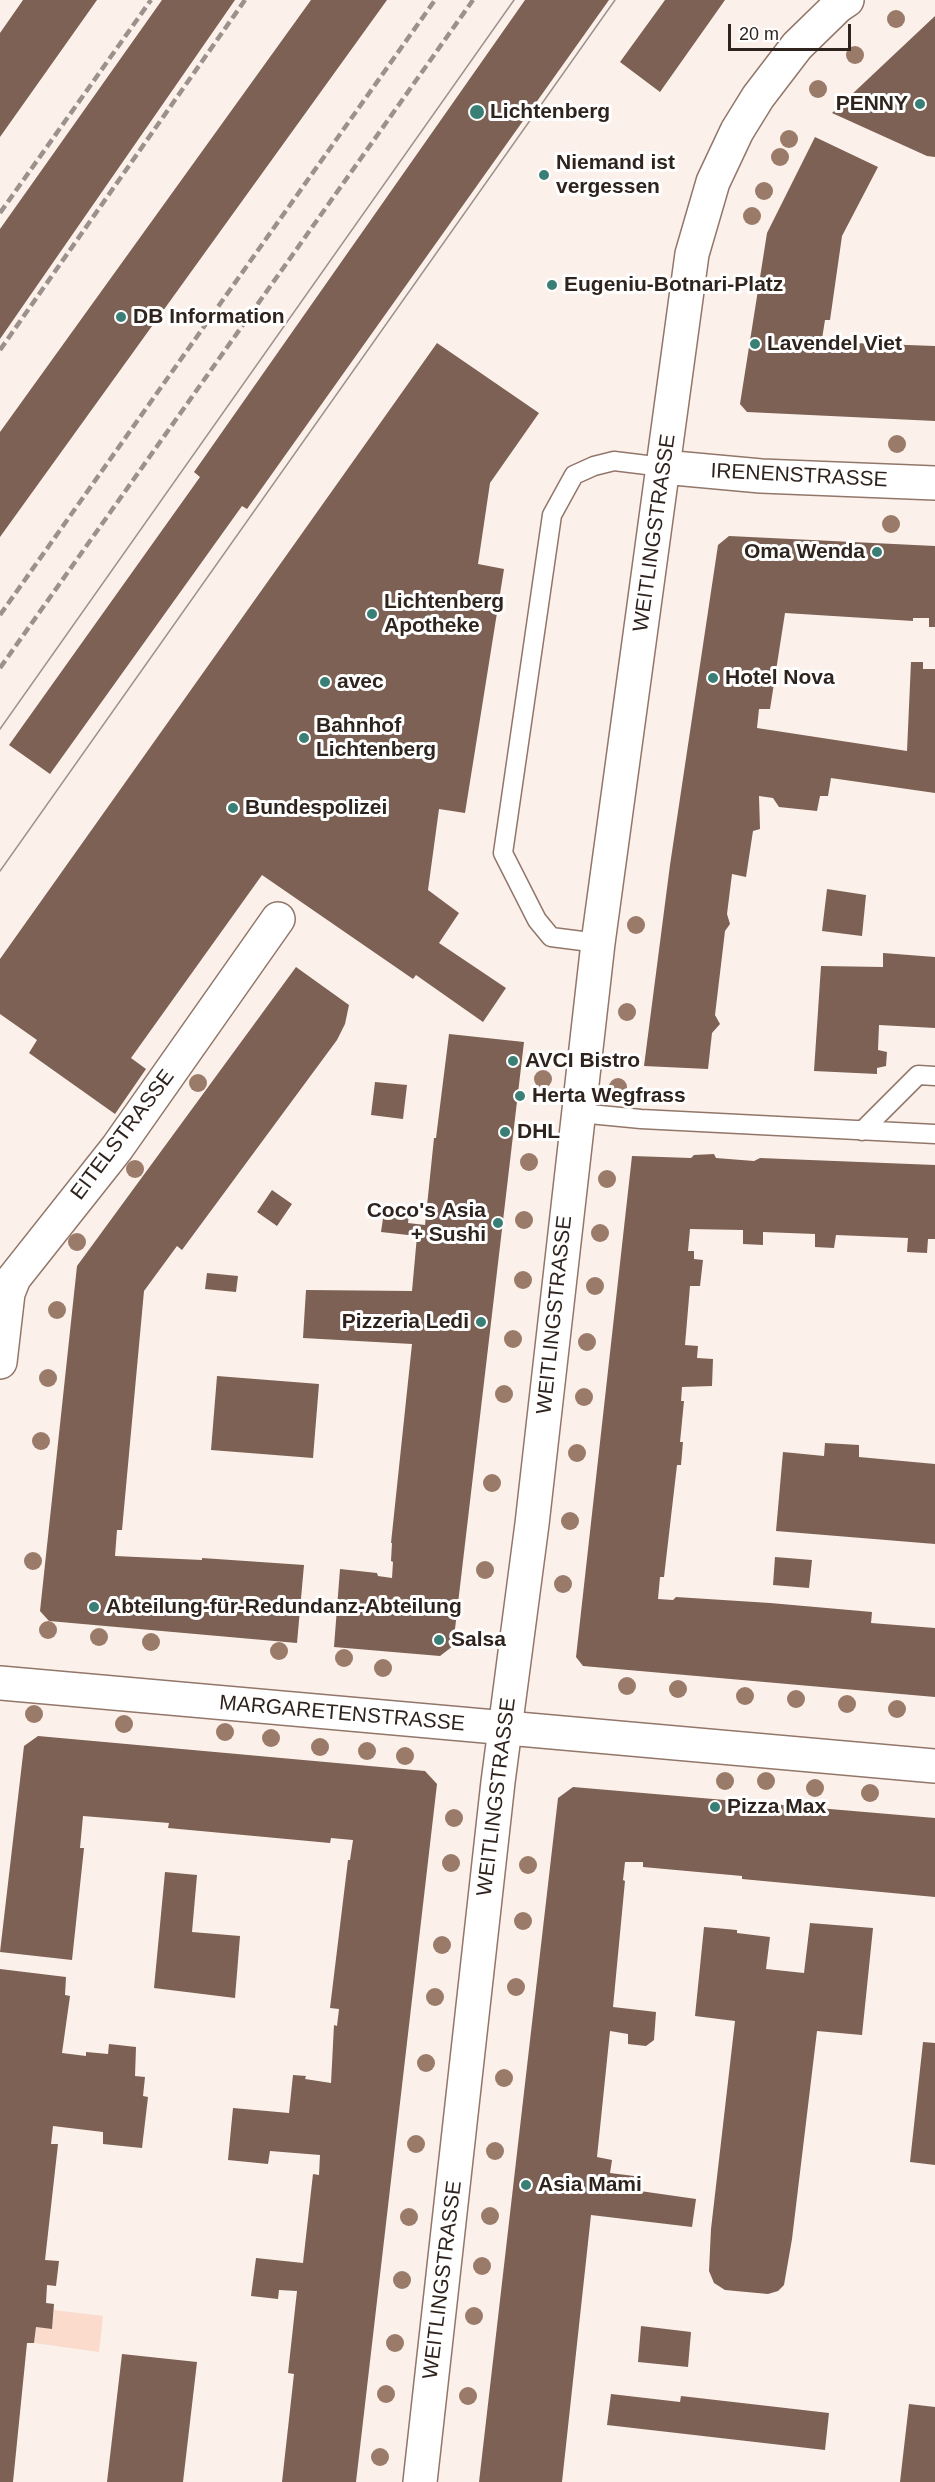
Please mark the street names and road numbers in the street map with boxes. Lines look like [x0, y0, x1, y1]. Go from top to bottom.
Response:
street label: WEITLINGSTRASSE [629, 432, 681, 634]
street label: IRENENSTRASSE [710, 459, 888, 493]
street label: EITELSTRASSE [66, 1065, 180, 1205]
street label: WEITLINGSTRASSE [532, 1214, 578, 1416]
street label: MARGARETENSTRASSE [218, 1691, 466, 1737]
street label: WEITLINGSTRASSE [472, 1696, 522, 1898]
street label: WEITLINGSTRASSE [418, 2179, 468, 2381]

